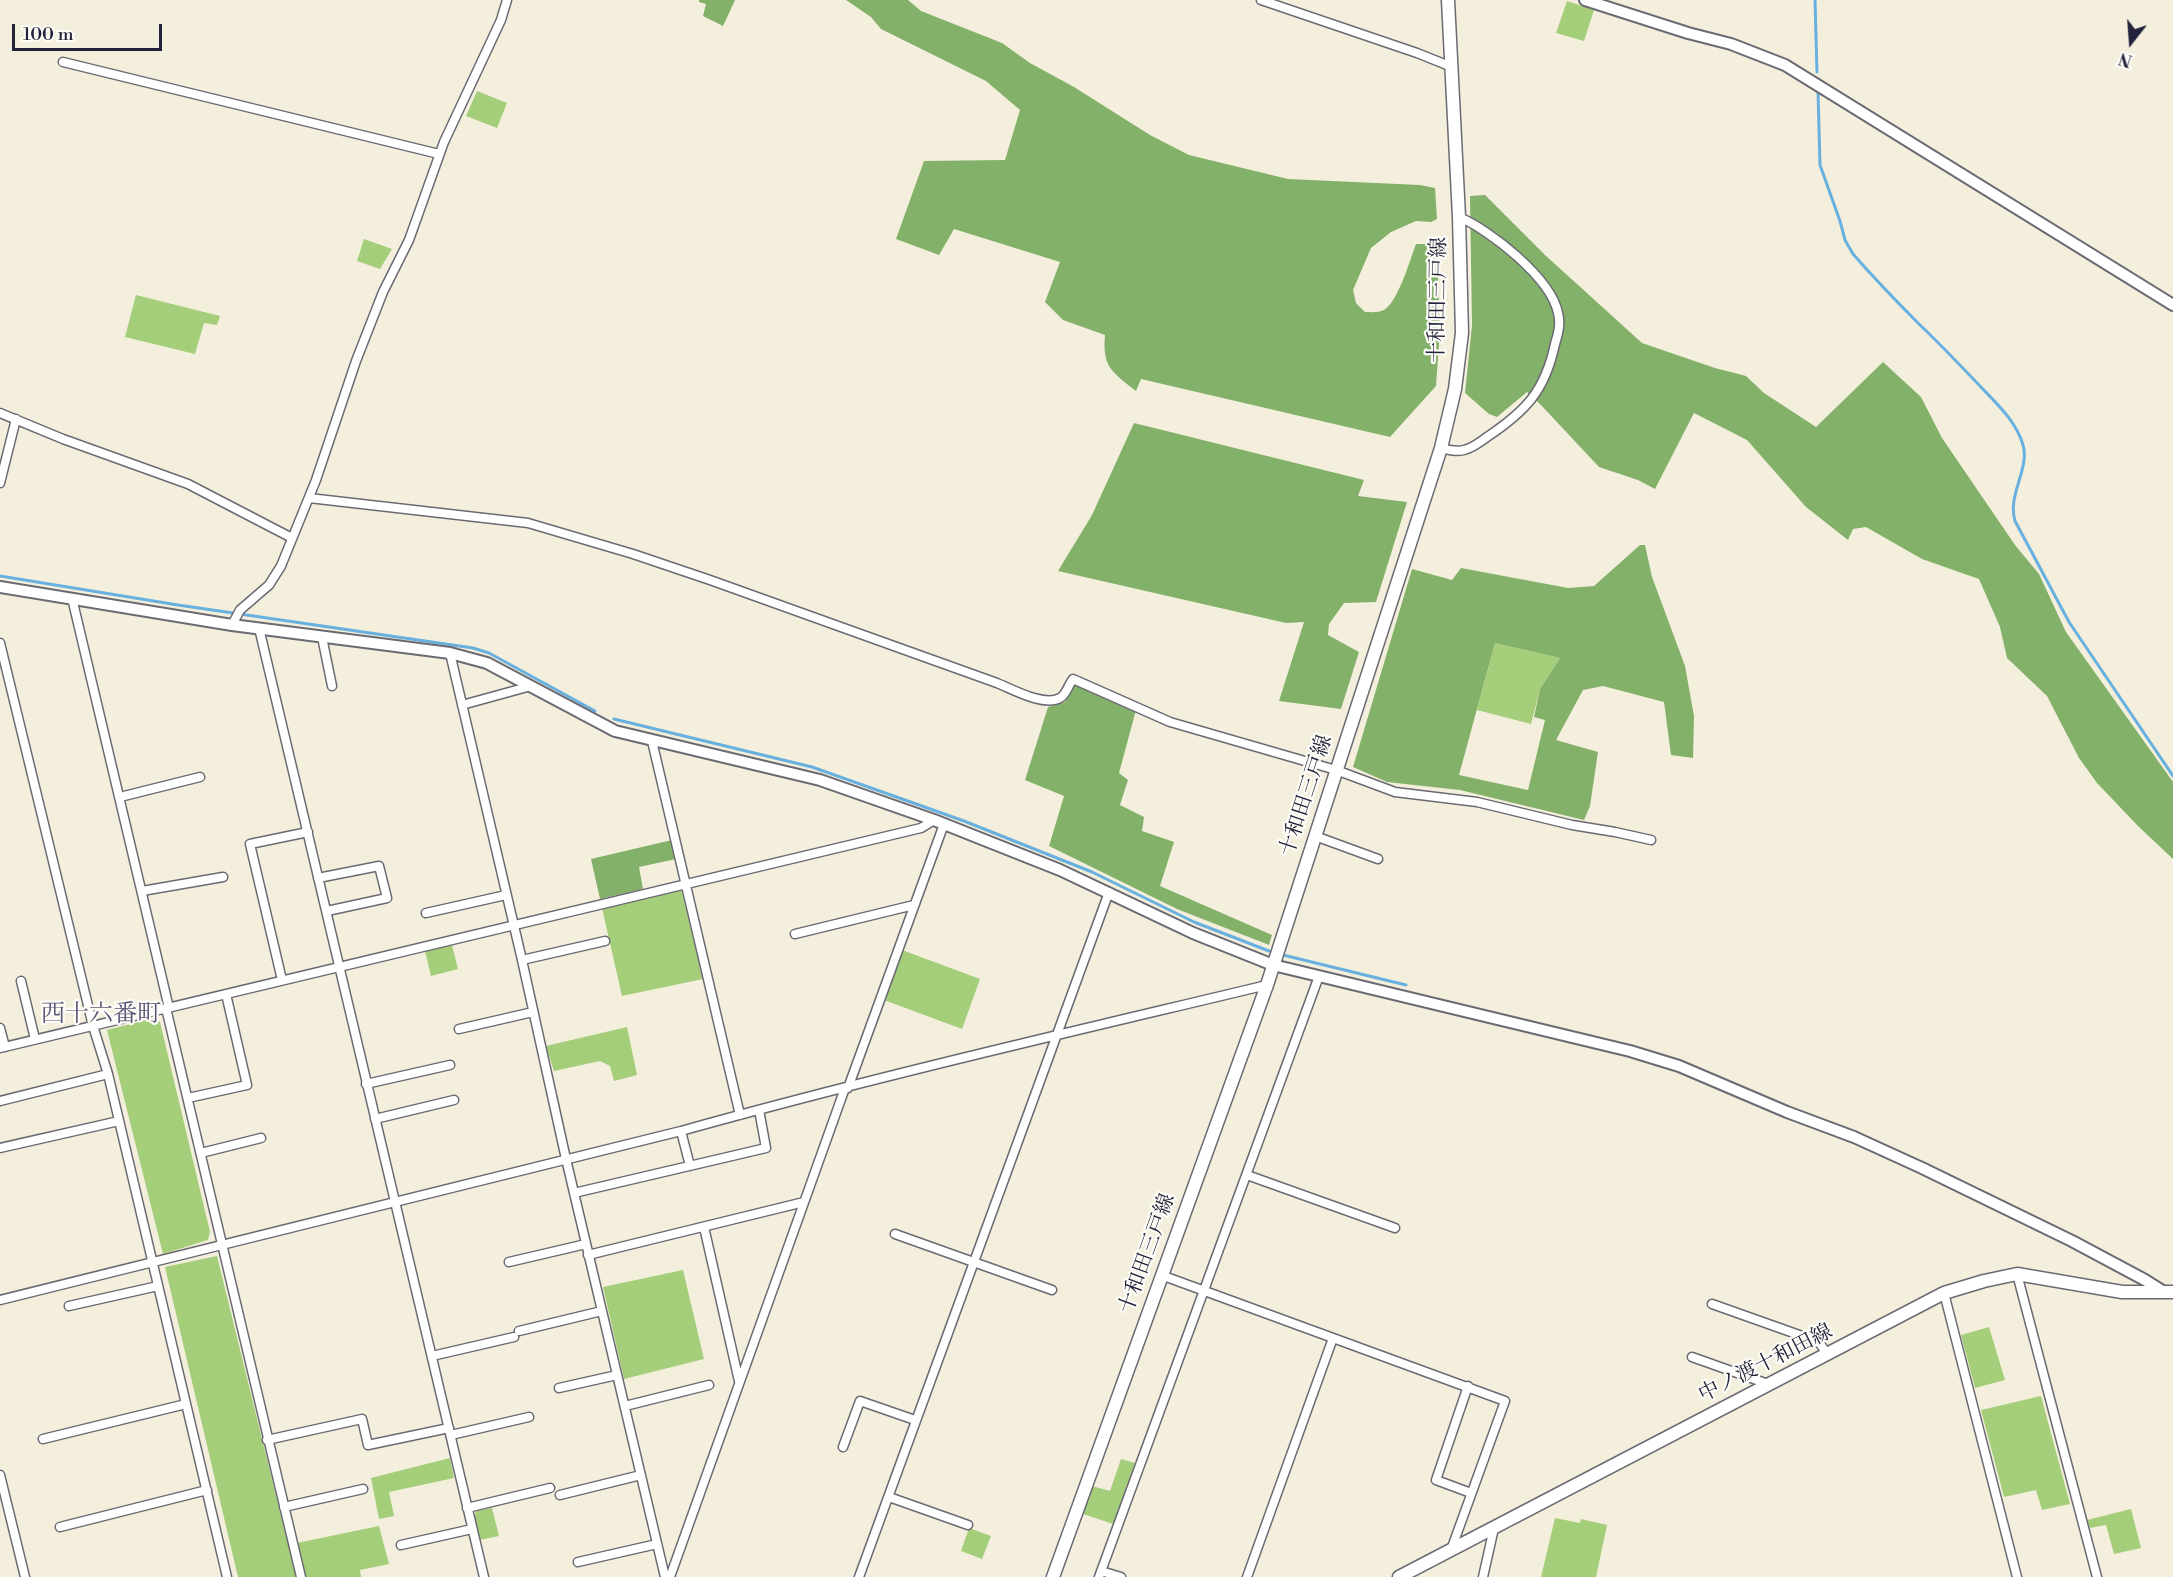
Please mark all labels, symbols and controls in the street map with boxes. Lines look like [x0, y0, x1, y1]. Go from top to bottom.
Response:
scale bar [15, 12, 165, 50]
north arrow [2101, 12, 2161, 72]
text: 100 m [23, 23, 74, 46]
text: N [2117, 48, 2135, 71]
street label: 十和田三戸線 [1425, 237, 1453, 363]
street label: 十和田三戸線 [1276, 732, 1338, 860]
district label: 西十六番町 [41, 1001, 161, 1029]
street label: 十和田三戸線 [1115, 1190, 1181, 1318]
street label: 中ノ渡十和田線 [1695, 1319, 1837, 1409]

